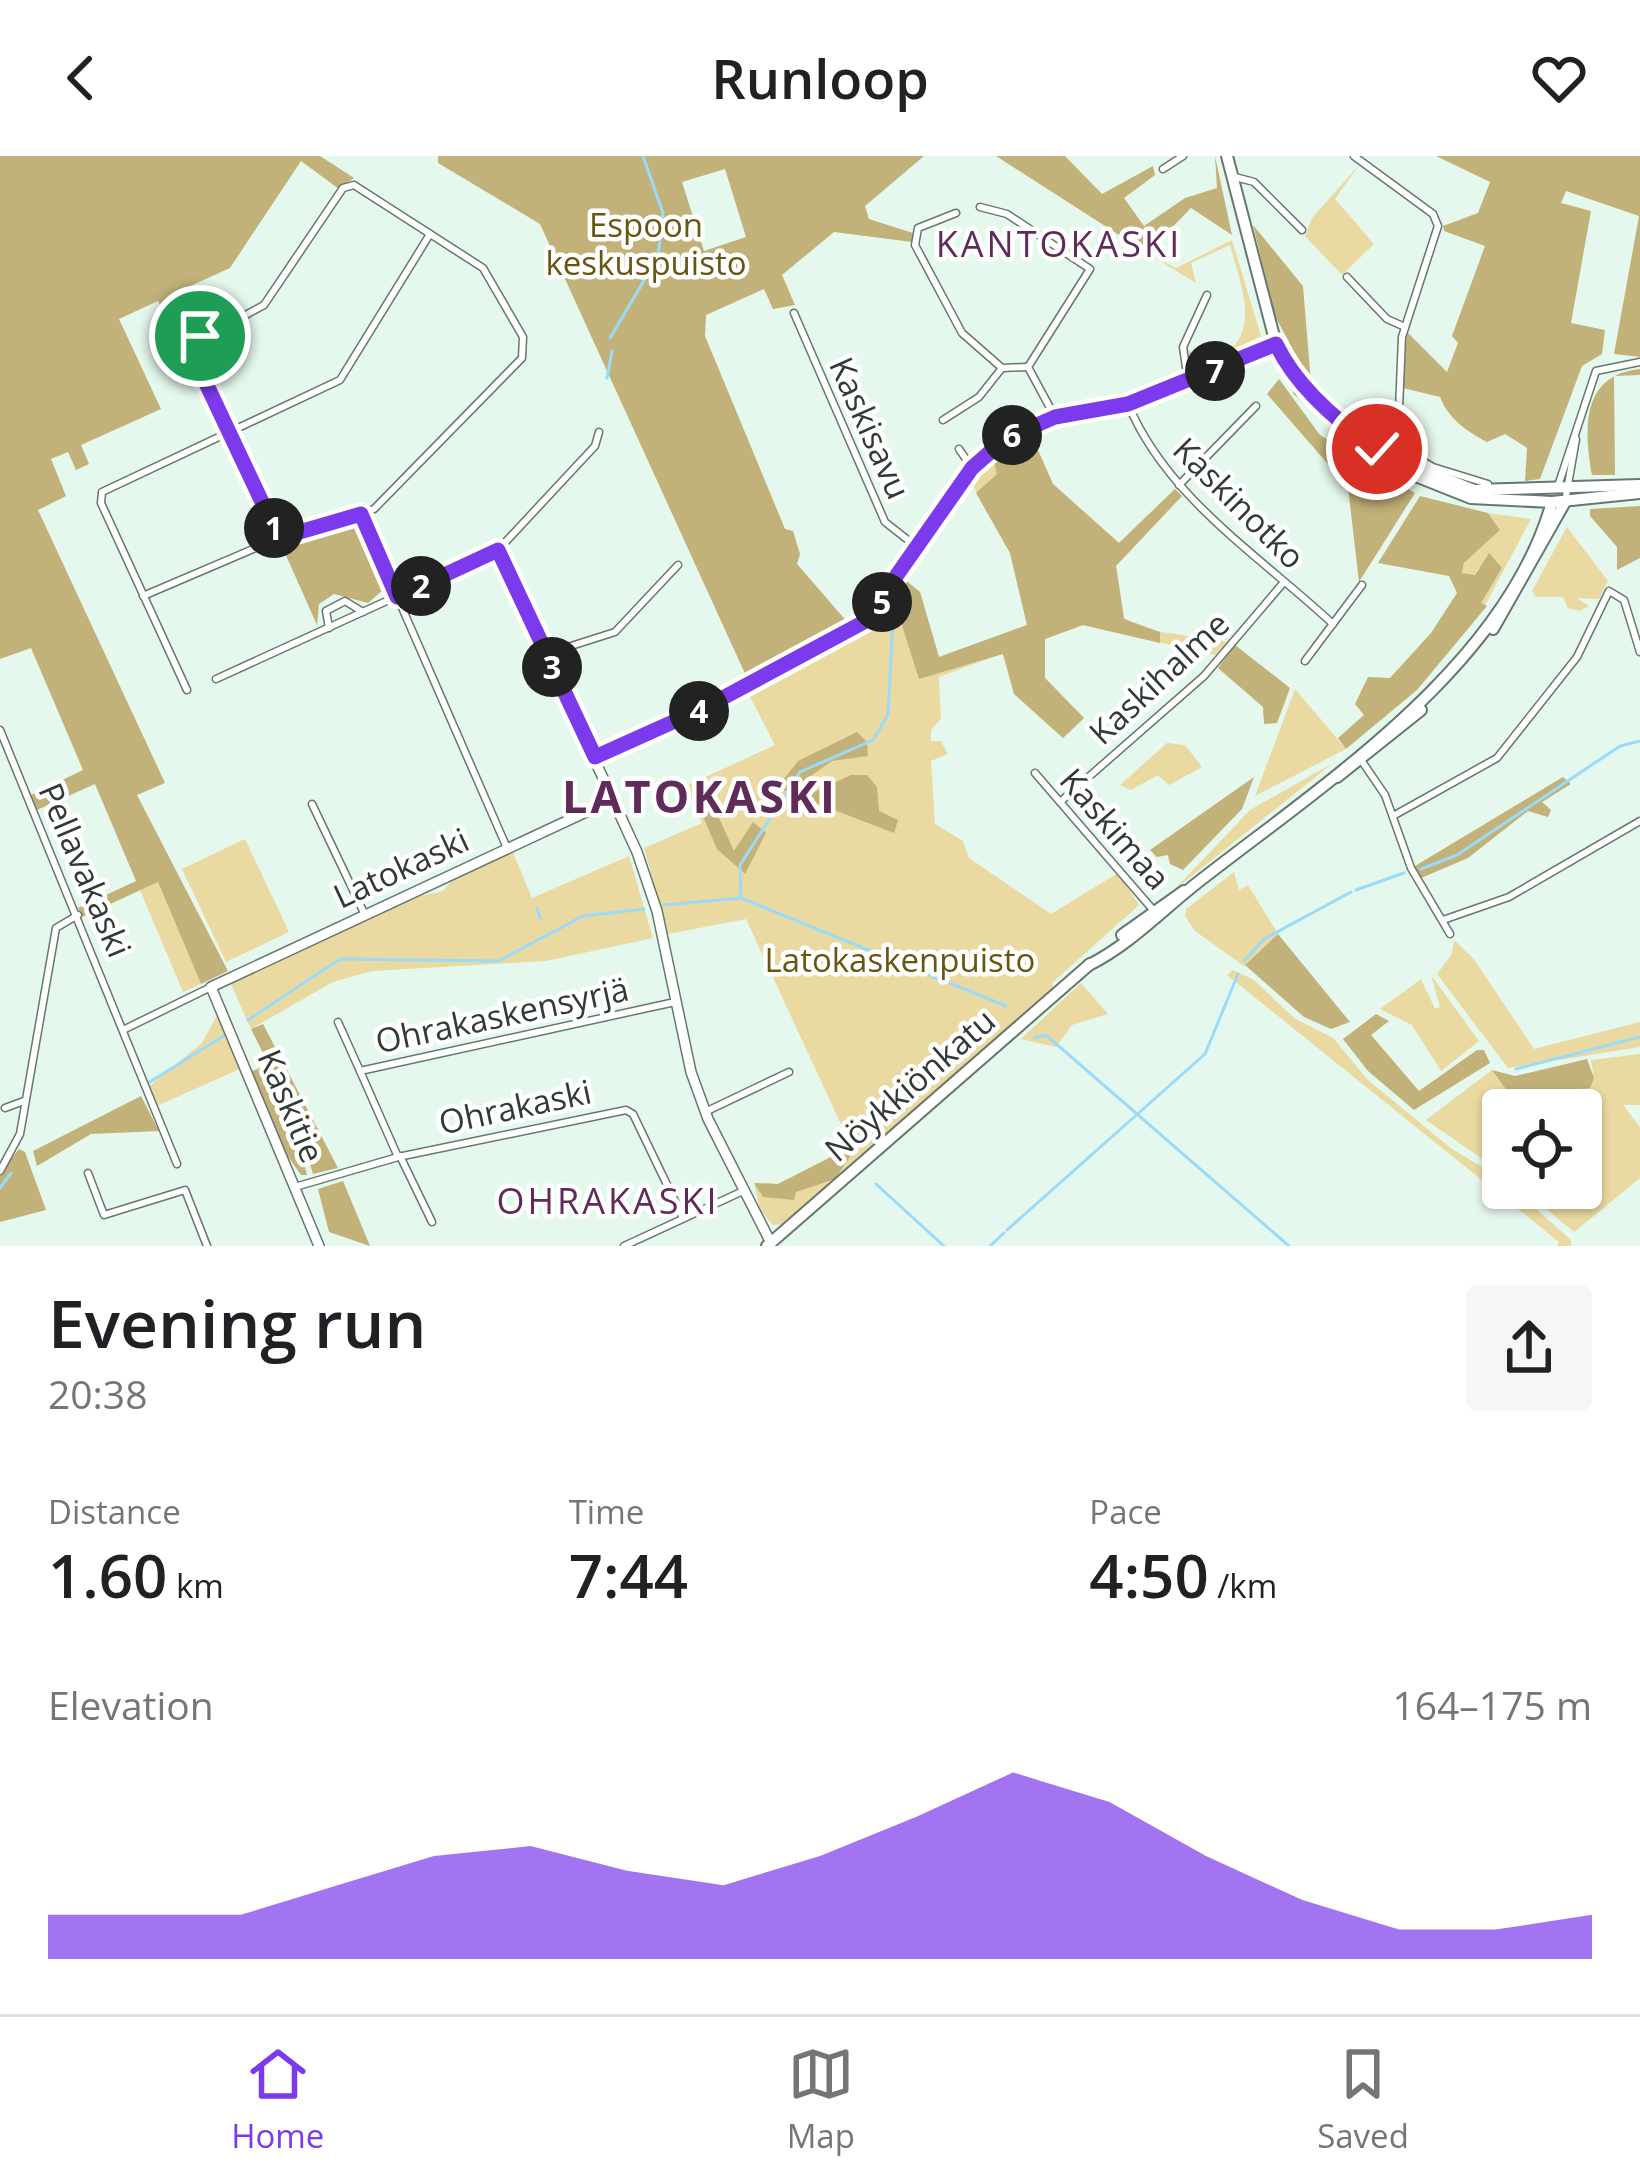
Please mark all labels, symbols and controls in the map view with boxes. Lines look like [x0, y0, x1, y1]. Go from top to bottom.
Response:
text: Runloop [711, 41, 929, 115]
icon: back [48, 45, 114, 111]
icon: heart [1526, 45, 1592, 111]
park label: Espoon keskuspuisto [546, 202, 747, 285]
district label: KANTOKASKI [936, 219, 1182, 268]
pin [149, 285, 251, 387]
icon: arrive [167, 303, 233, 369]
pin: 7 [1185, 341, 1245, 401]
text: 7 [1206, 348, 1224, 393]
street label: Kaskisavu [819, 350, 922, 506]
pin [1326, 398, 1428, 500]
pin: 6 [982, 405, 1042, 465]
text: 6 [1003, 412, 1021, 457]
icon: check [1344, 416, 1410, 482]
street label: Kaskinotko [1164, 427, 1315, 578]
pin: 1 [244, 498, 304, 558]
text: 1 [265, 505, 283, 550]
pin: 2 [391, 556, 451, 616]
text: 2 [412, 563, 430, 608]
pin: 5 [852, 572, 912, 632]
text: 5 [873, 579, 891, 624]
street label: Kaskihalme [1079, 601, 1238, 754]
pin: 3 [522, 637, 582, 697]
text: 3 [543, 644, 561, 689]
pin: 4 [669, 681, 729, 741]
text: 4 [690, 688, 708, 733]
street label: Kaskimaa [1050, 758, 1181, 899]
district label: LATOKASKI [562, 765, 838, 826]
street label: Pellavakaski [29, 776, 142, 964]
street label: Latokaski [326, 817, 476, 918]
park label: Latokaskenpuisto [765, 937, 1035, 982]
street label: Ohrakaskensyrjä [371, 966, 633, 1063]
street label: Nöykkiönkatu [815, 998, 1004, 1171]
street label: Kaskitie [248, 1042, 335, 1169]
street label: Ohrakaski [435, 1068, 595, 1145]
map controls [1482, 1089, 1602, 1209]
button: locate [1482, 1089, 1602, 1209]
district label: OHRAKASKI [496, 1176, 720, 1225]
text: Evening run [48, 1277, 426, 1367]
button: share [1466, 1285, 1592, 1411]
text: 20:38 [48, 1367, 147, 1420]
text: Distance [48, 1489, 181, 1534]
text: Time [569, 1489, 644, 1534]
text: Pace [1089, 1489, 1162, 1534]
text: 1.60 [48, 1534, 167, 1616]
text: 7:44 [569, 1534, 688, 1616]
text: 4:50 [1089, 1534, 1209, 1616]
text: km [167, 1563, 224, 1608]
text: /km [1209, 1563, 1277, 1608]
text: Elevation [48, 1678, 214, 1731]
text: 164–175 m [1392, 1678, 1592, 1731]
tab: Home [231, 2041, 324, 2158]
tab: Map [787, 2041, 855, 2158]
tab: Saved [1317, 2041, 1409, 2158]

